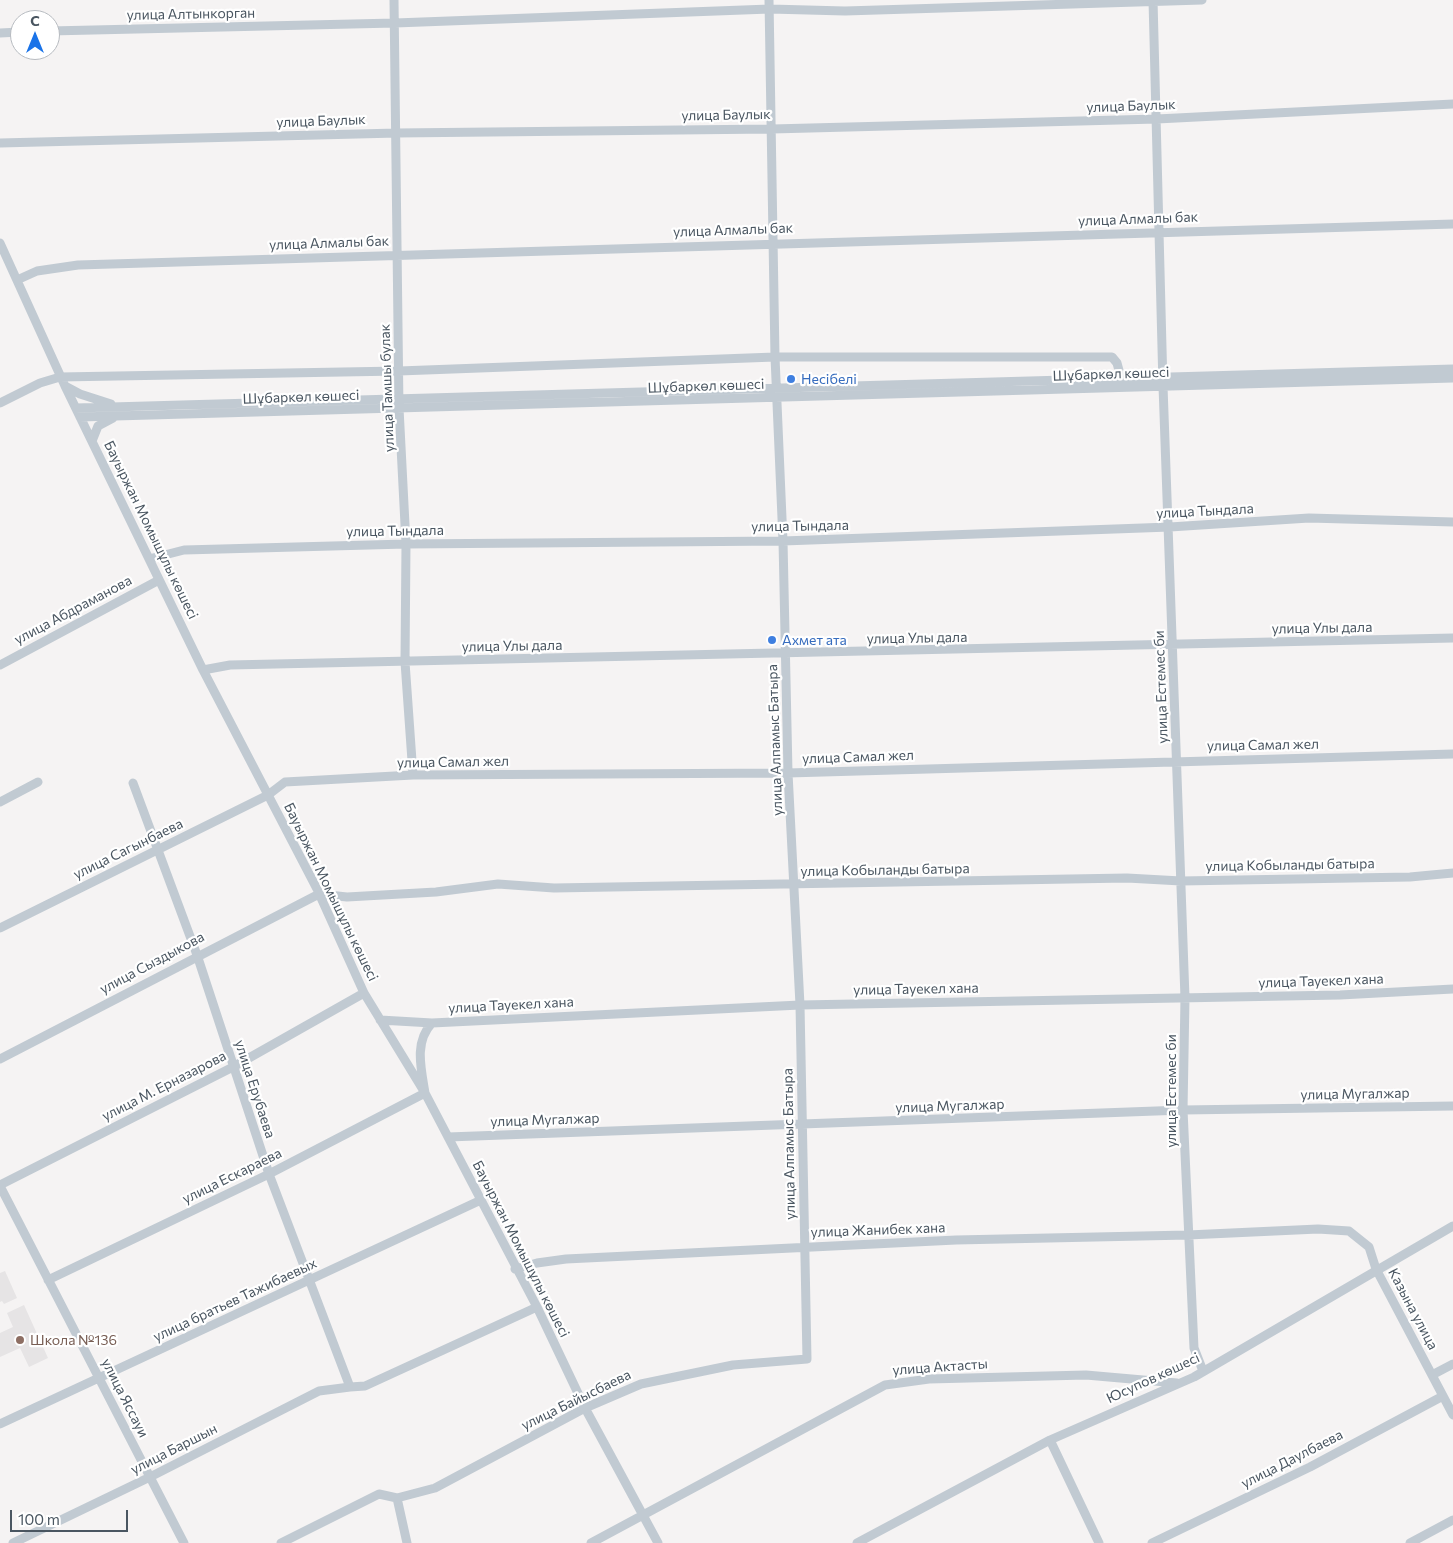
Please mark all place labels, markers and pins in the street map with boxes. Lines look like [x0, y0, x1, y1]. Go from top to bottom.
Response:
place label: Несібелі [801, 371, 857, 387]
marker: Несібелі [785, 373, 797, 385]
place label: Ахмет ата [782, 632, 847, 648]
marker: Ахмет ата [766, 634, 778, 646]
place label: Школа №136 [30, 1332, 117, 1348]
marker: Школа №136 [14, 1334, 26, 1346]

